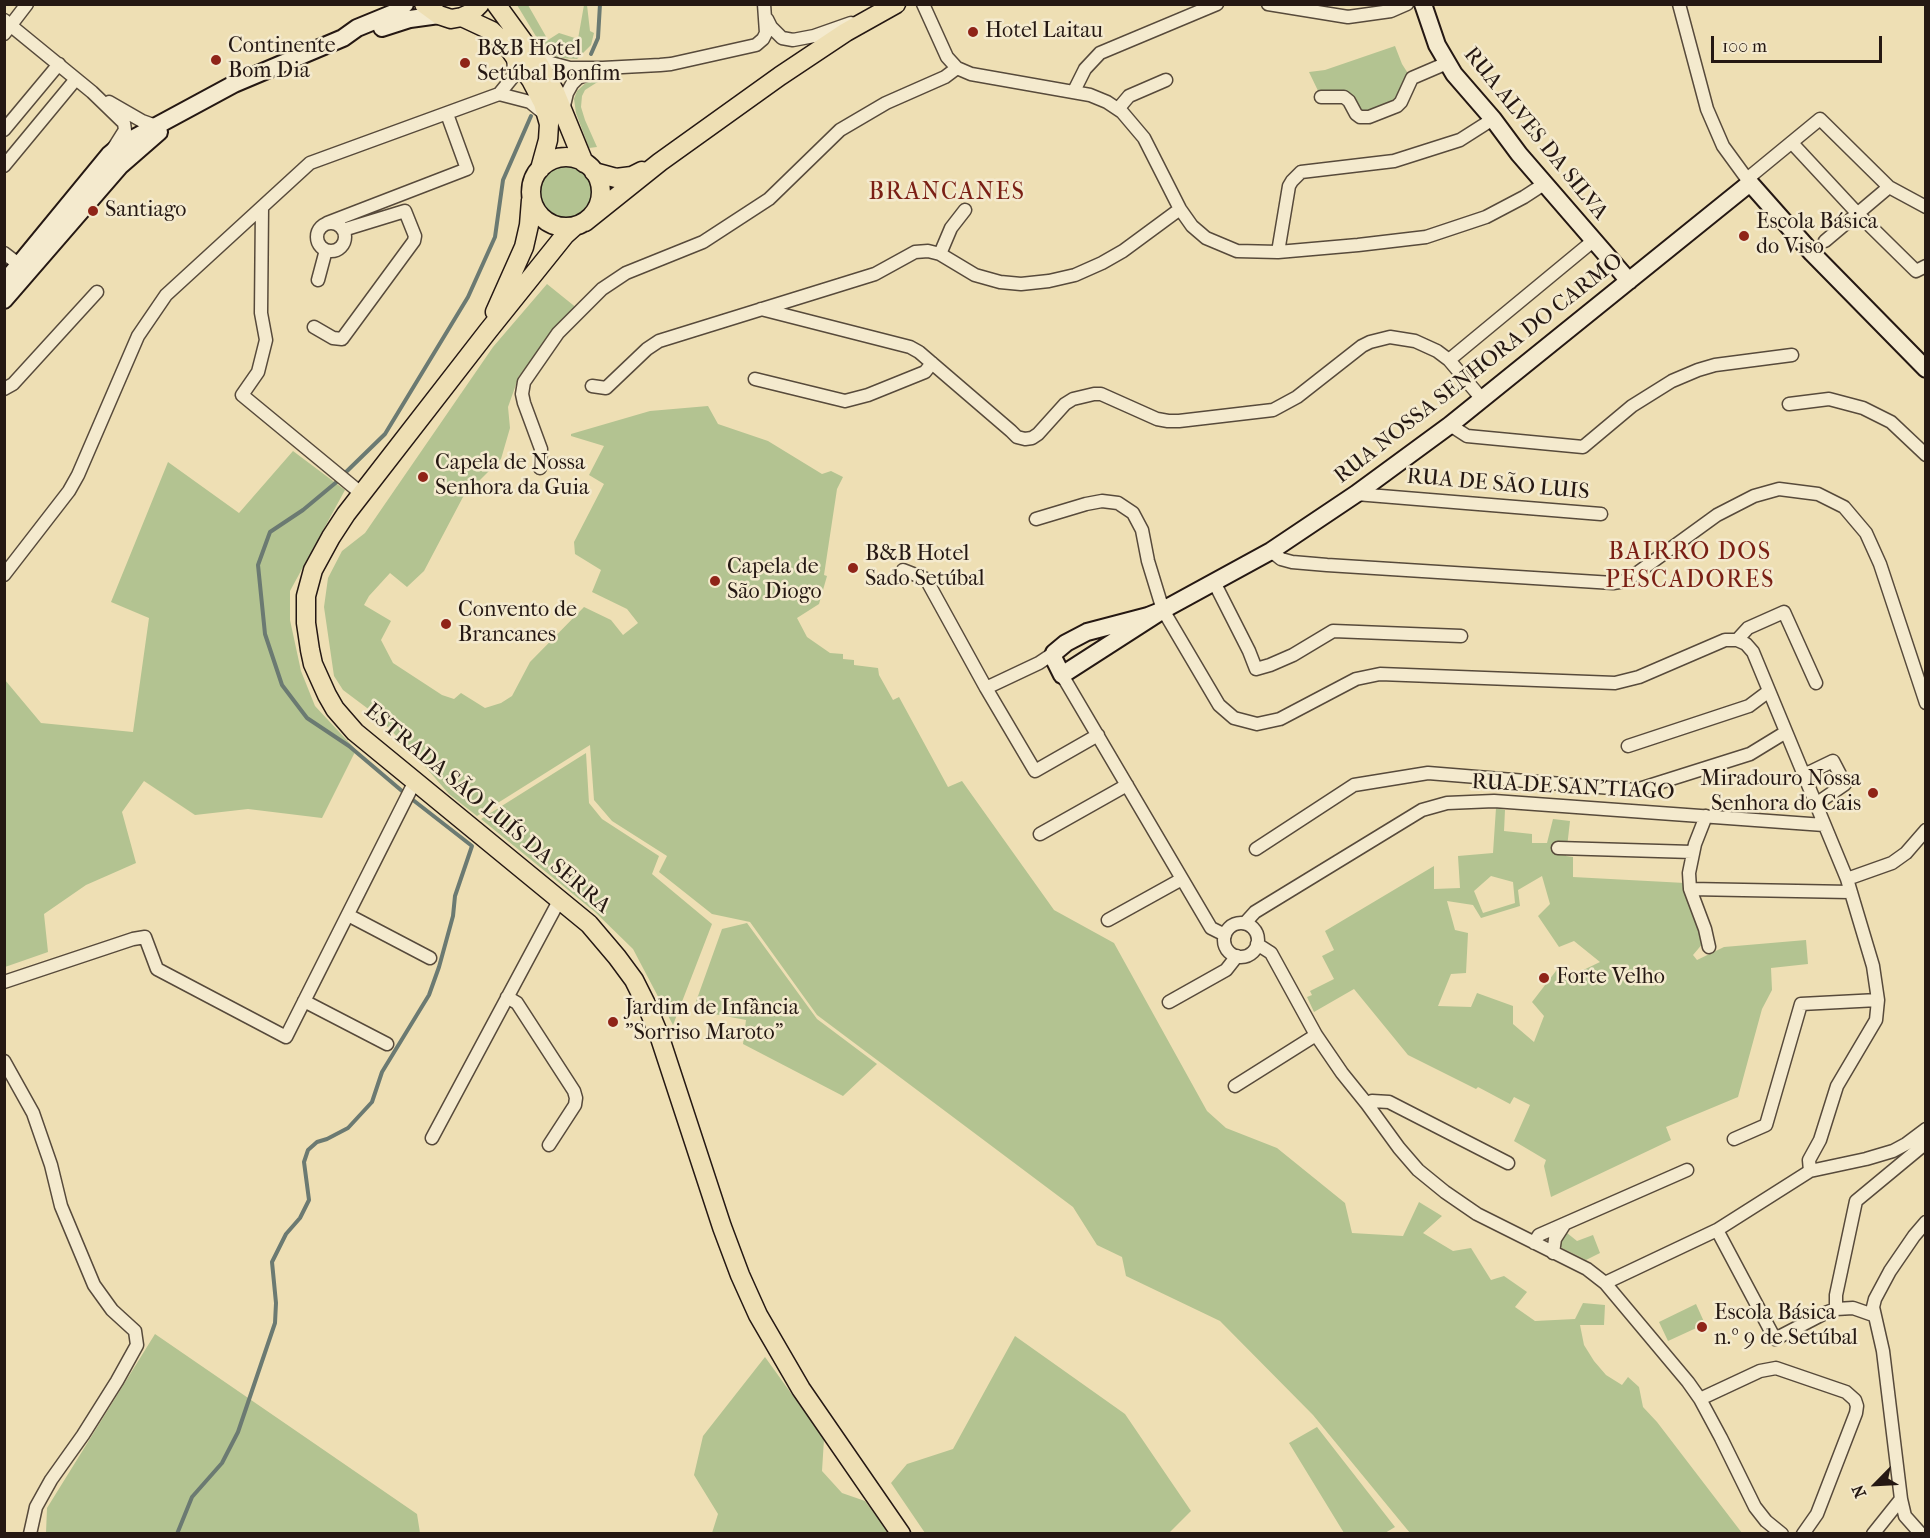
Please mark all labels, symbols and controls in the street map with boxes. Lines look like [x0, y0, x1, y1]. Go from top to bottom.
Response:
place label: Hotel Laitau [985, 19, 1103, 45]
scale bar [1714, 24, 1885, 62]
marker: Hotel Laitau [966, 25, 980, 39]
place label: Continente Bom Dia [228, 34, 336, 86]
text: 100 m [1722, 36, 1767, 57]
place label: B&B Hotel Setúbal Bonfim [477, 37, 621, 88]
street label: RUA ALVES DA SILVA [1457, 42, 1613, 226]
marker: Continente Bom Dia [209, 53, 223, 67]
marker: B&B Hotel Setúbal Bonfim [458, 56, 472, 70]
district label: BRANCANES [869, 179, 1025, 207]
place label: Santiago [105, 198, 187, 224]
marker: Santiago [86, 204, 100, 218]
place label: Escola Básica do Viso [1756, 210, 1878, 262]
marker: Escola Básica do Viso [1737, 229, 1751, 243]
street label: RUA NOSSA SENHORA DO CARMO [1330, 248, 1628, 490]
place label: Capela de Nossa Senhora da Guia [435, 451, 589, 502]
street label: RUA DE SÃO LUIS [1406, 464, 1590, 506]
marker: Capela de Nossa Senhora da Guia [416, 470, 430, 484]
district label: BAIRRO DOS PESCADORES [1605, 539, 1775, 595]
place label: B&B Hotel Sado Setúbal [865, 542, 985, 594]
place label: Capela de São Diogo [727, 555, 822, 606]
marker: B&B Hotel Sado Setúbal [846, 561, 860, 575]
marker: Capela de São Diogo [708, 574, 722, 588]
place label: Convento de Brancanes [458, 598, 577, 650]
marker: Convento de Brancanes [439, 617, 453, 631]
street label: ESTRADA SÃO LUÍS DA SERRA [359, 698, 615, 920]
place label: Miradouro Nossa Senhora do Cais [1700, 767, 1861, 818]
street label: RUA DE SAN'TIAGO [1471, 769, 1675, 807]
marker: Miradouro Nossa Senhora do Cais [1866, 786, 1880, 800]
place label: Forte Velho [1556, 965, 1665, 991]
marker: Forte Velho [1537, 971, 1551, 985]
place label: Jardim de Infância "Sorriso Maroto" [625, 996, 799, 1048]
marker: Jardim de Infância "Sorriso Maroto" [606, 1015, 620, 1029]
place label: Escola Básica n.º 9 de Setúbal [1714, 1301, 1858, 1352]
marker: Escola Básica n.º 9 de Setúbal [1695, 1320, 1709, 1334]
north arrow [1846, 1454, 1906, 1514]
text: N [1848, 1482, 1870, 1501]

